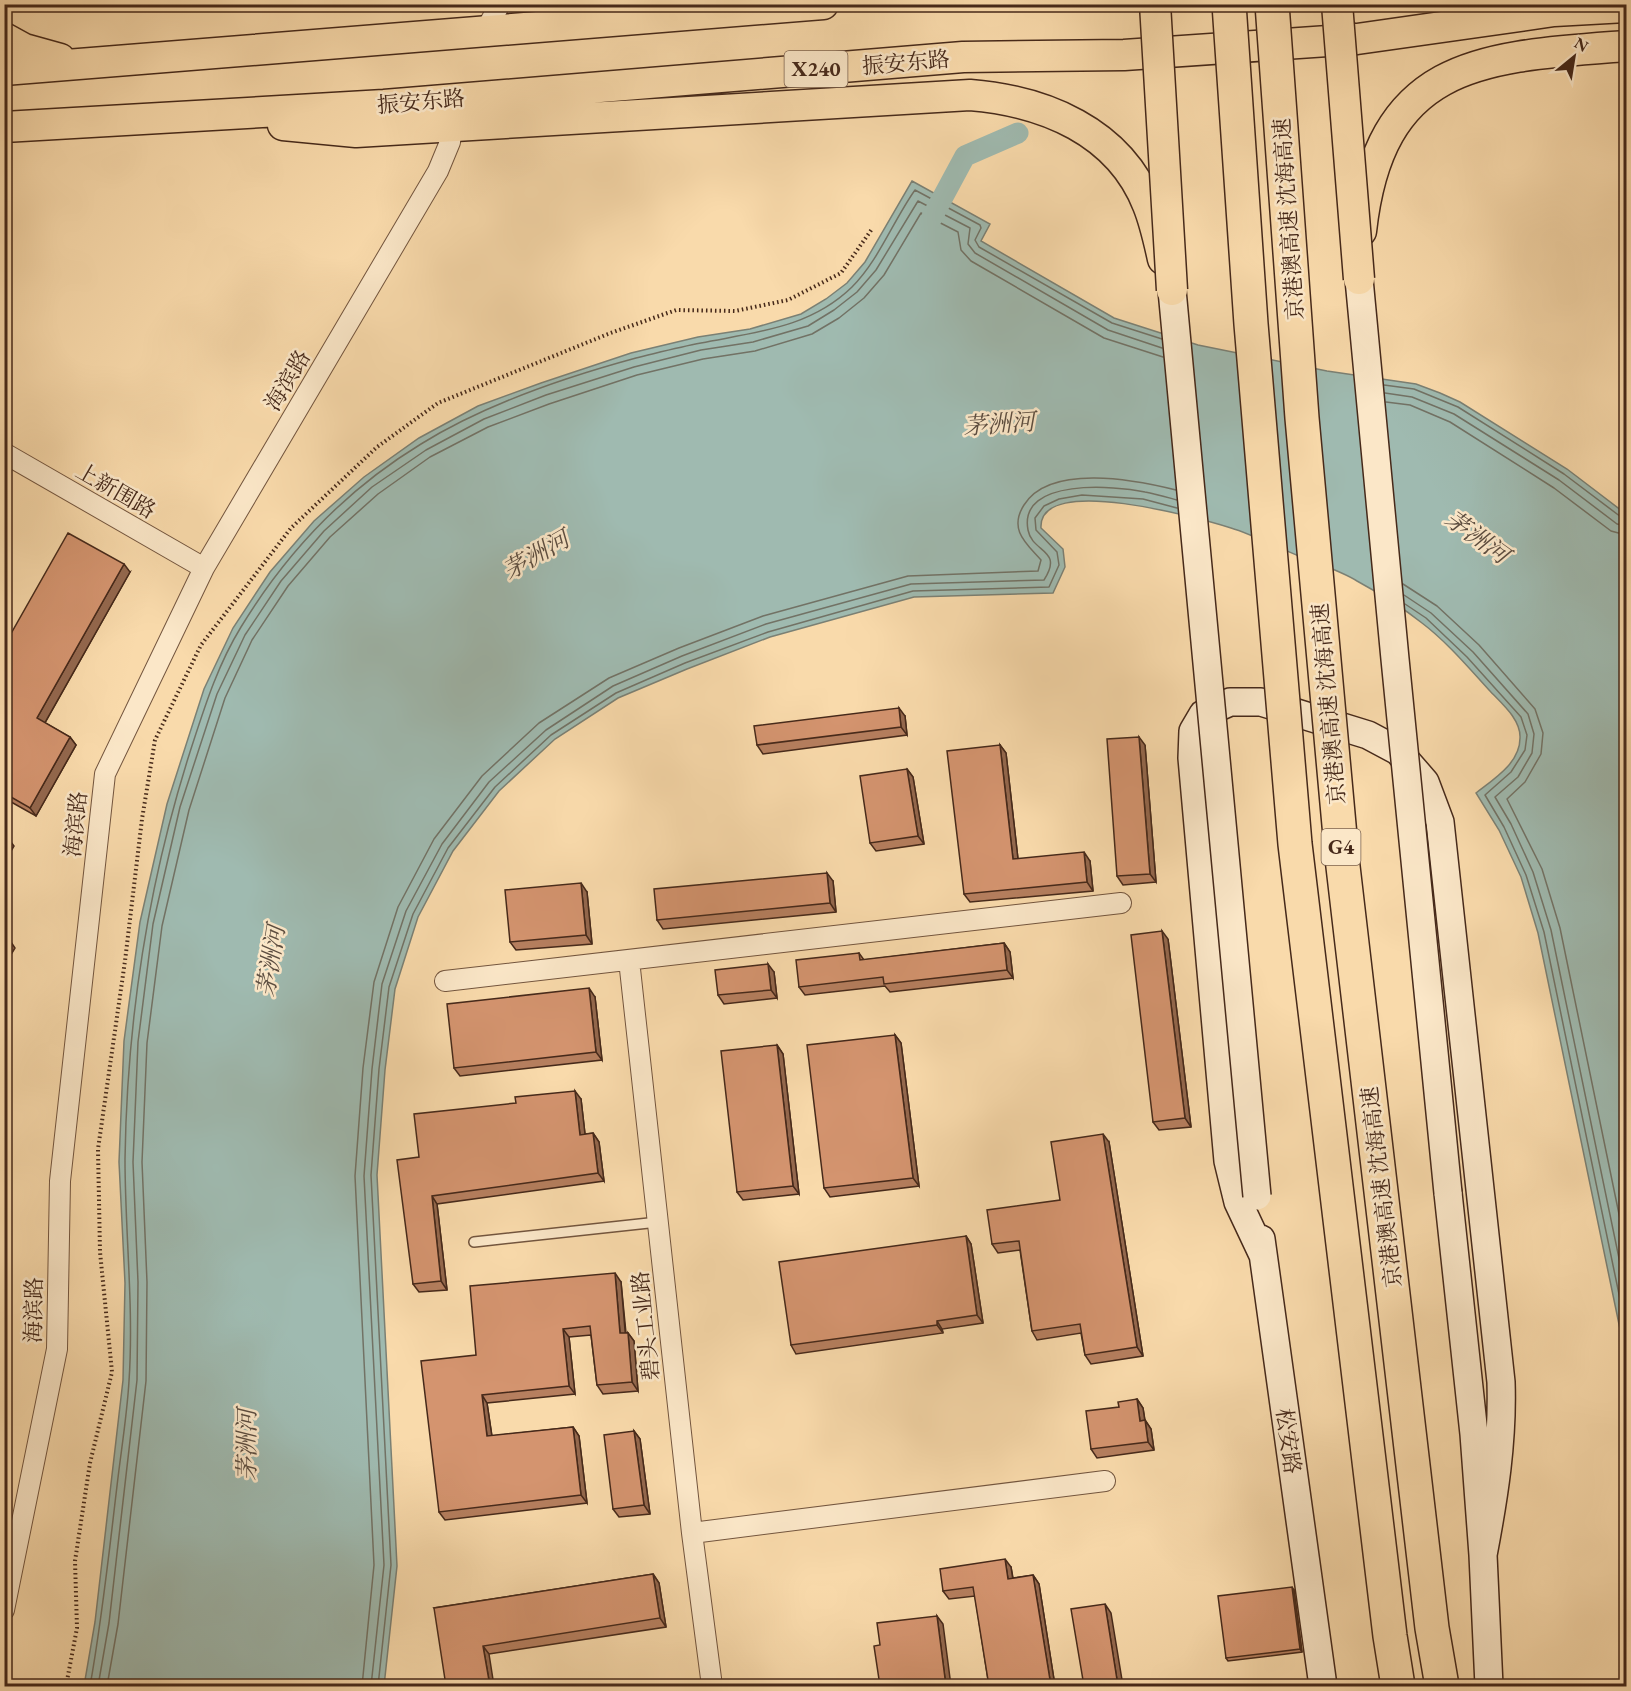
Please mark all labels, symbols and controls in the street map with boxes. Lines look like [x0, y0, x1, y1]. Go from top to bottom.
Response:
north arrow [1544, 27, 1604, 87]
text: N [1570, 32, 1592, 57]
street label: 振安东路 [861, 44, 951, 81]
road number: X240 [784, 51, 848, 87]
street label: 振安东路 [376, 83, 466, 120]
street label: 京港澳高速 沈海高速 [1267, 117, 1310, 321]
street label: 海滨路 [258, 344, 317, 416]
water label: 茅洲河 [962, 405, 1040, 441]
street label: 上新围路 [70, 456, 161, 525]
water label: 茅洲河 [1439, 503, 1519, 573]
water label: 茅洲河 [497, 521, 578, 586]
street label: 京港澳高速 沈海高速 [1305, 602, 1352, 806]
street label: 海滨路 [58, 790, 93, 858]
road number: G4 [1322, 829, 1360, 865]
water label: 茅洲河 [250, 919, 292, 999]
street label: 京港澳高速 沈海高速 [1355, 1085, 1408, 1289]
street label: 碧头工业路 [625, 1270, 666, 1382]
street label: 海滨路 [18, 1277, 49, 1343]
water label: 茅洲河 [231, 1405, 262, 1481]
street label: 松安路 [1270, 1406, 1307, 1476]

